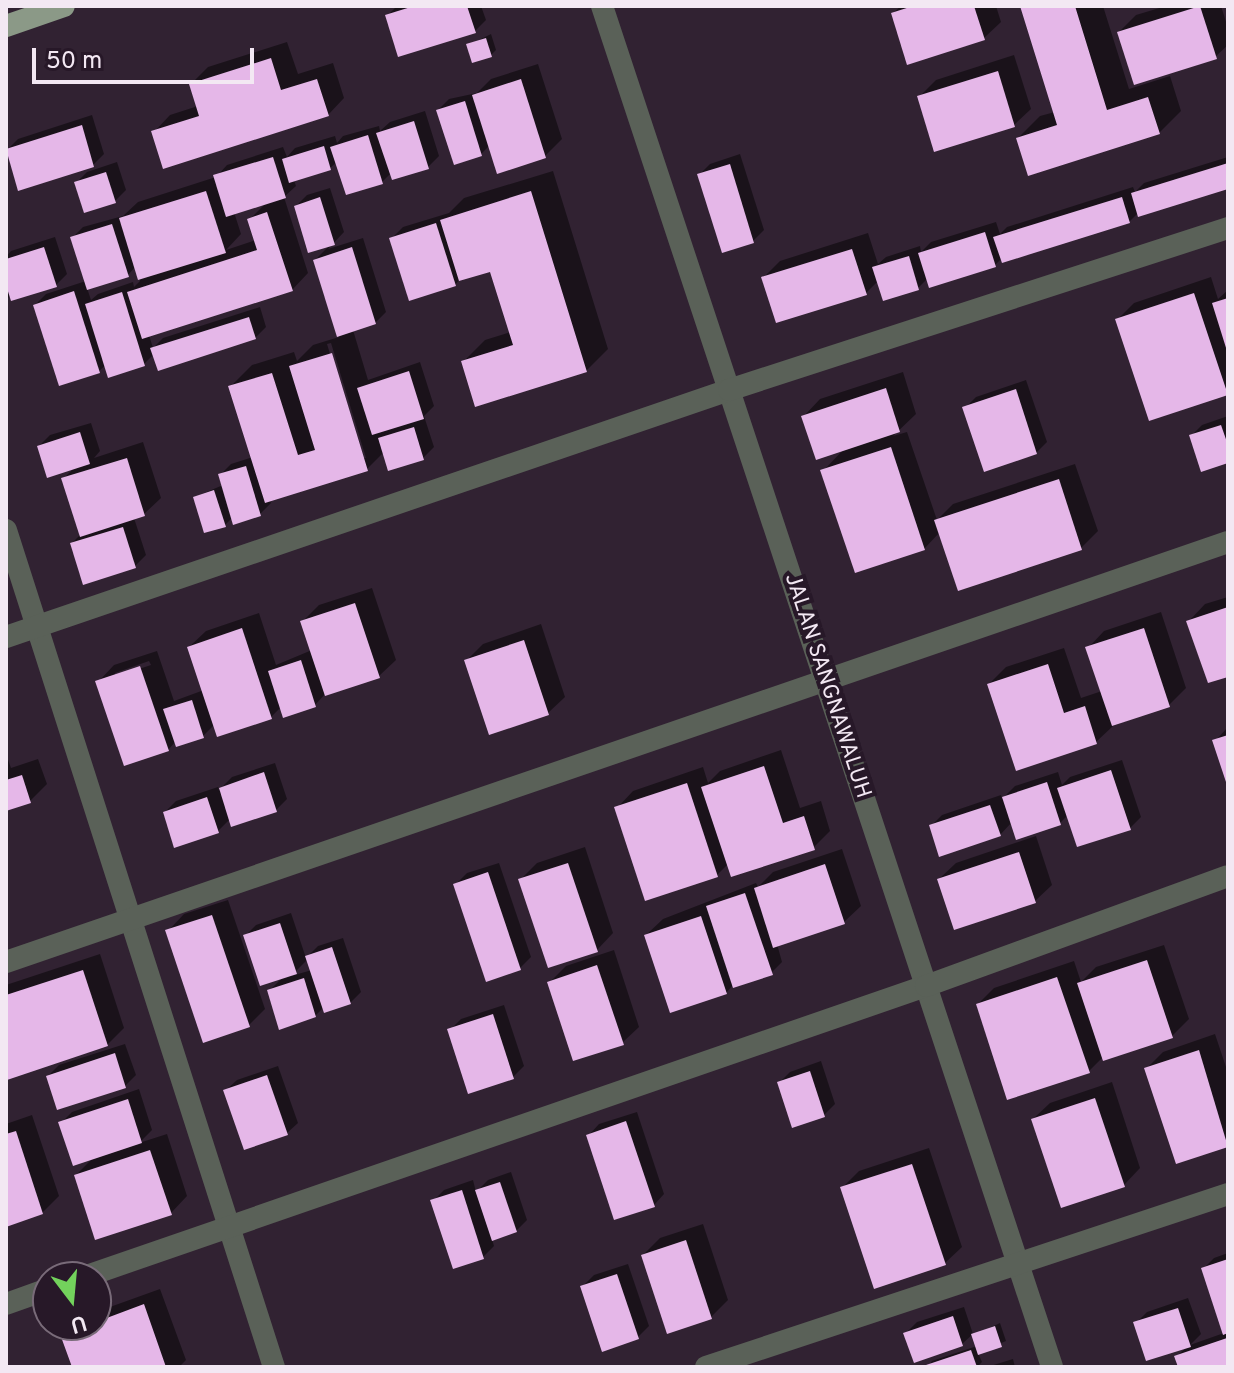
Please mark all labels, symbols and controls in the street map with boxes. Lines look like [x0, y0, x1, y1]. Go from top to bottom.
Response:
scale bar [36, 32, 258, 82]
text: 50 m [46, 47, 102, 77]
street label: JALAN SANGNAWALUH [778, 570, 876, 802]
north arrow [32, 1261, 112, 1341]
text: U [67, 1307, 89, 1338]

